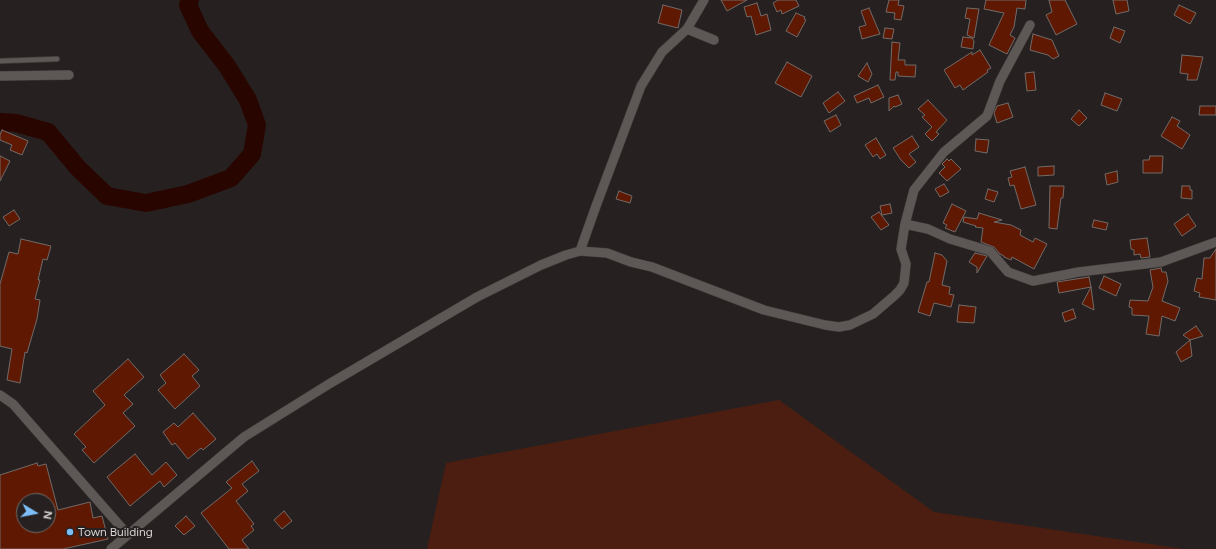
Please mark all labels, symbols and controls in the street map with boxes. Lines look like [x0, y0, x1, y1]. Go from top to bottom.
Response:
north arrow [16, 493, 56, 533]
text: N [40, 510, 54, 520]
place label: Town Building [78, 525, 153, 539]
marker: Town Building [65, 527, 75, 537]

